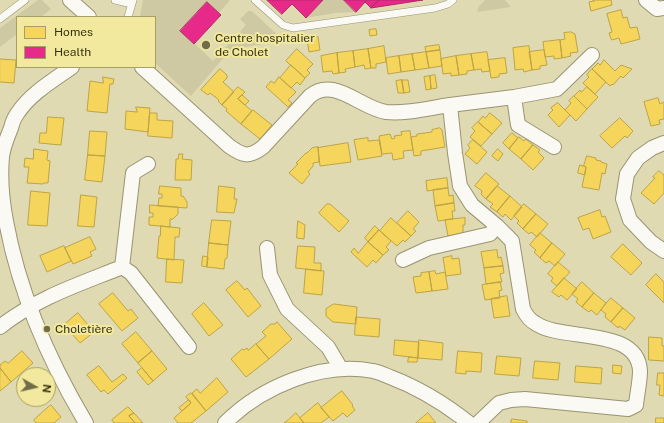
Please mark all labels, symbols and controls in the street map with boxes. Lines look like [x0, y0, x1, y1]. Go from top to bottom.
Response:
legend [16, 16, 156, 68]
text: Homes [54, 25, 93, 39]
place label: Centre hospitalier de Cholet [215, 31, 315, 59]
marker: Centre hospitalier de Cholet [200, 39, 212, 51]
text: Health [54, 45, 91, 59]
place label: Choletière [55, 322, 113, 336]
marker: Choletière [42, 324, 52, 334]
north arrow [16, 367, 56, 407]
text: N [40, 383, 53, 394]

